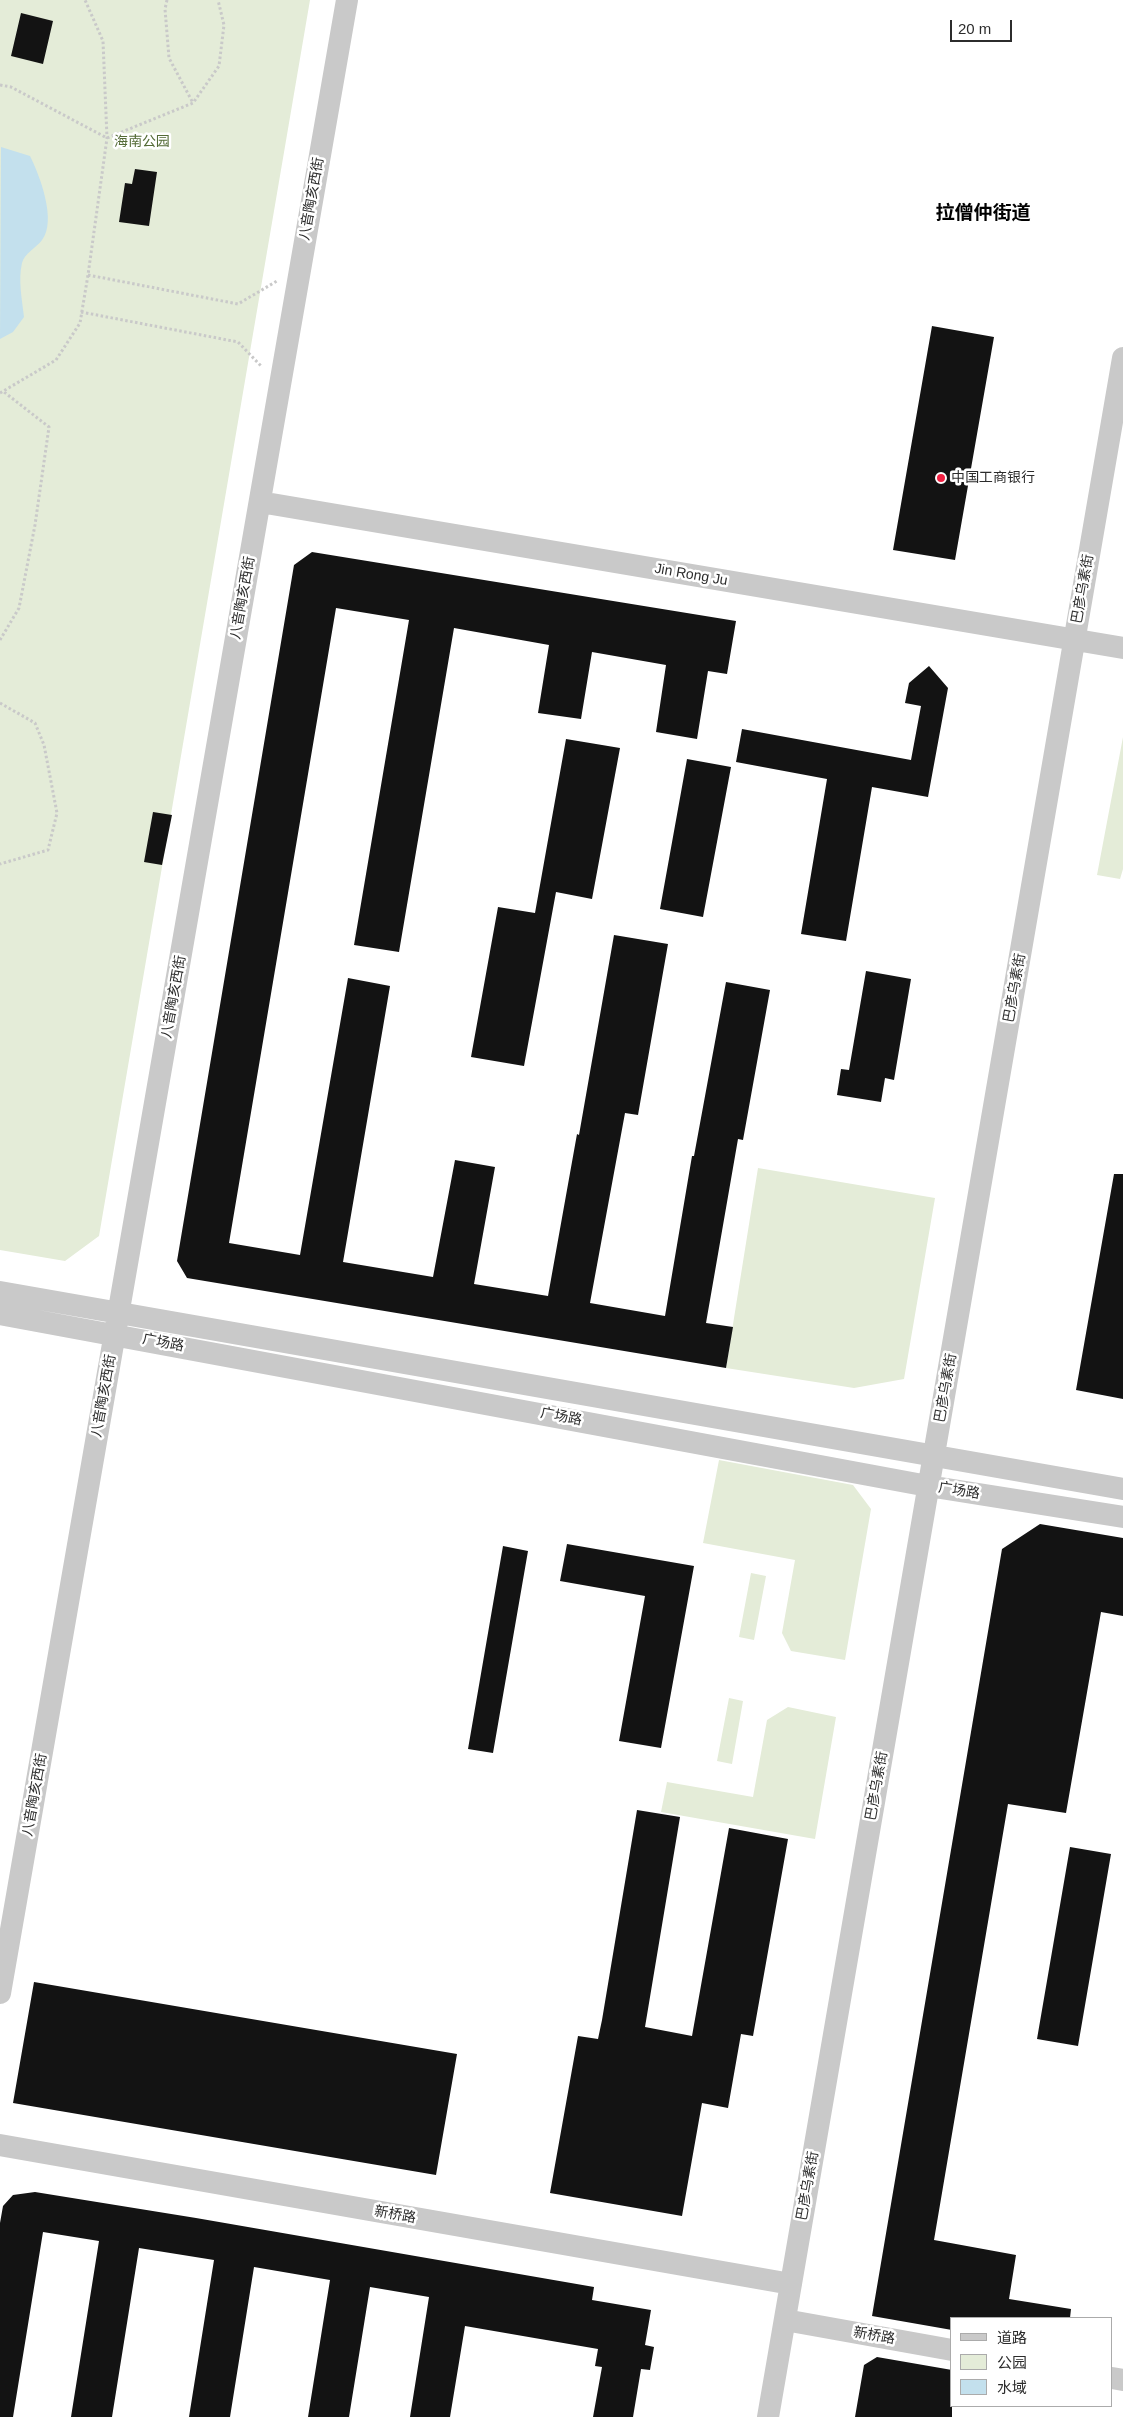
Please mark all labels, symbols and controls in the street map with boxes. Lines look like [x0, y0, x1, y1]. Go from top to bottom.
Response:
scale bar [953, 10, 1016, 42]
text: 20 m [958, 20, 991, 37]
park label: 海南公园 [114, 134, 170, 150]
street label: 八音陶亥西街 [296, 156, 328, 242]
district label: 拉僧仲街道 [936, 203, 1030, 225]
place label: 中国工商银行 [951, 470, 1035, 486]
marker: 中国工商银行 [935, 472, 947, 484]
street label: 巴彦乌素街 [1069, 553, 1097, 625]
street label: 八音陶亥西街 [227, 555, 259, 641]
street label: Jin Rong Ju [653, 560, 729, 590]
street label: 巴彦乌素街 [1001, 952, 1029, 1024]
street label: 八音陶亥西街 [158, 954, 190, 1040]
street label: 广场路 [141, 1331, 185, 1355]
street label: 巴彦乌素街 [932, 1352, 960, 1424]
street label: 八音陶亥西街 [88, 1353, 120, 1439]
street label: 广场路 [539, 1405, 583, 1429]
street label: 广场路 [937, 1479, 981, 1503]
street label: 巴彦乌素街 [863, 1750, 891, 1822]
street label: 八音陶亥西街 [19, 1752, 51, 1838]
street label: 巴彦乌素街 [794, 2150, 822, 2222]
street label: 新桥路 [373, 2203, 417, 2227]
legend [950, 2317, 1113, 2407]
street label: 新桥路 [852, 2324, 896, 2348]
text: 道路 [997, 2329, 1027, 2346]
text: 公园 [997, 2354, 1027, 2371]
text: 水域 [997, 2379, 1027, 2396]

